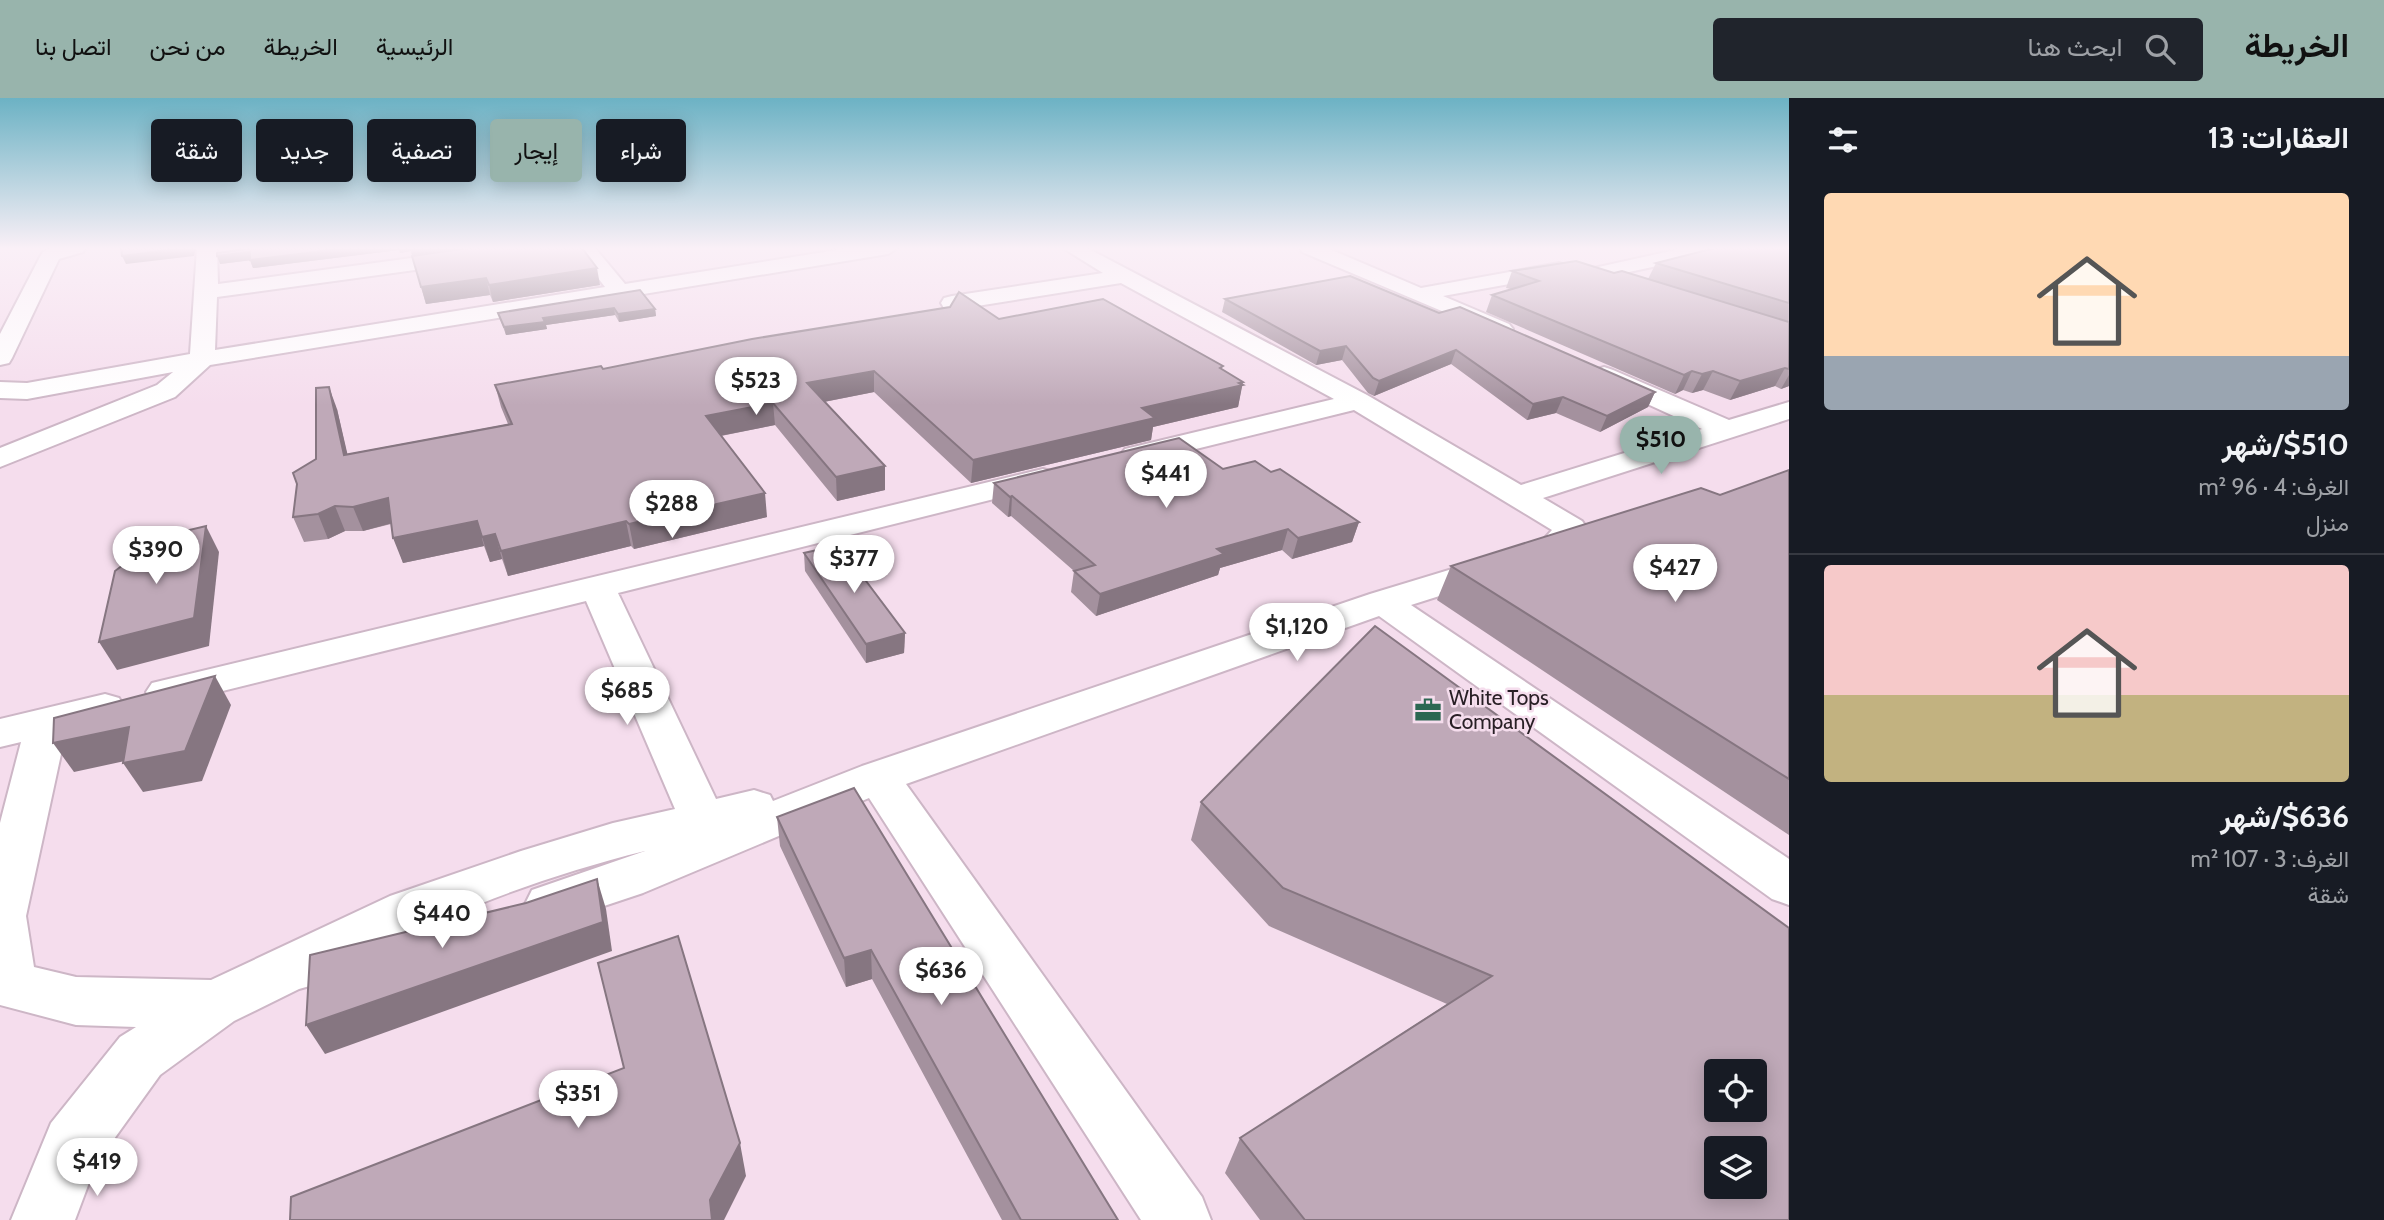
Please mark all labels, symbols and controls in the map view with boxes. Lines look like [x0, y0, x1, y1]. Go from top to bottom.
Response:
search box [1713, 18, 2203, 81]
text: الخريطة [2245, 25, 2349, 65]
icon: search [2141, 30, 2179, 68]
text: ابحث هنا [2027, 31, 2123, 63]
text: اتصل بنا [35, 32, 112, 61]
text: من نحن [150, 32, 226, 61]
text: الخريطة [264, 32, 338, 61]
text: الرئيسية [376, 32, 453, 61]
chip: شقة [151, 119, 242, 182]
chip: جديد [256, 119, 353, 182]
chip: تصفية [367, 119, 476, 182]
chip: إيجار [490, 119, 582, 182]
chip: شراء [596, 119, 686, 182]
text: العقارات: 13 [2208, 119, 2349, 156]
icon: filters [1824, 121, 1862, 159]
icon: home [2024, 238, 2150, 364]
pin: $523 [715, 358, 797, 417]
text: $523 [731, 366, 781, 394]
pin: $510 [1620, 416, 1702, 476]
text: $510 [1636, 425, 1686, 453]
text: $510/شهر [2222, 426, 2349, 463]
pin: $441 [1125, 450, 1207, 510]
text: $441 [1141, 459, 1191, 487]
text: الغرف: 4 · 96 m² [2198, 473, 2349, 501]
pin: $288 [631, 480, 713, 540]
text: $288 [645, 489, 699, 517]
text: منزل [2306, 509, 2349, 537]
pin: $390 [115, 526, 197, 586]
text: $390 [129, 535, 183, 563]
pin: $377 [813, 536, 895, 595]
text: $377 [829, 544, 879, 572]
pin: $427 [1634, 545, 1716, 604]
text: $427 [1649, 553, 1701, 581]
pin: $1,120 [1240, 603, 1354, 663]
icon: home [2024, 610, 2150, 736]
text: $1,120 [1265, 612, 1329, 640]
pin: $685 [586, 668, 668, 727]
text: $685 [601, 676, 653, 704]
place label: White Tops Company [1449, 685, 1549, 734]
office icon: White Tops Company [1413, 695, 1443, 725]
text: $636/شهر [2220, 798, 2349, 835]
text: الغرف: 3 · 107 m² [2191, 845, 2349, 873]
text: شقة [2307, 881, 2349, 909]
pin: $440 [401, 890, 483, 950]
text: $440 [413, 899, 471, 927]
pin: $636 [900, 948, 982, 1007]
text: $636 [915, 956, 967, 984]
map controls [1704, 1059, 1767, 1199]
button: locate [1704, 1059, 1767, 1122]
pin: $351 [537, 1070, 619, 1130]
text: $351 [555, 1079, 601, 1107]
button: layers [1704, 1136, 1767, 1199]
pin: $419 [56, 1138, 138, 1198]
text: $419 [73, 1147, 121, 1175]

